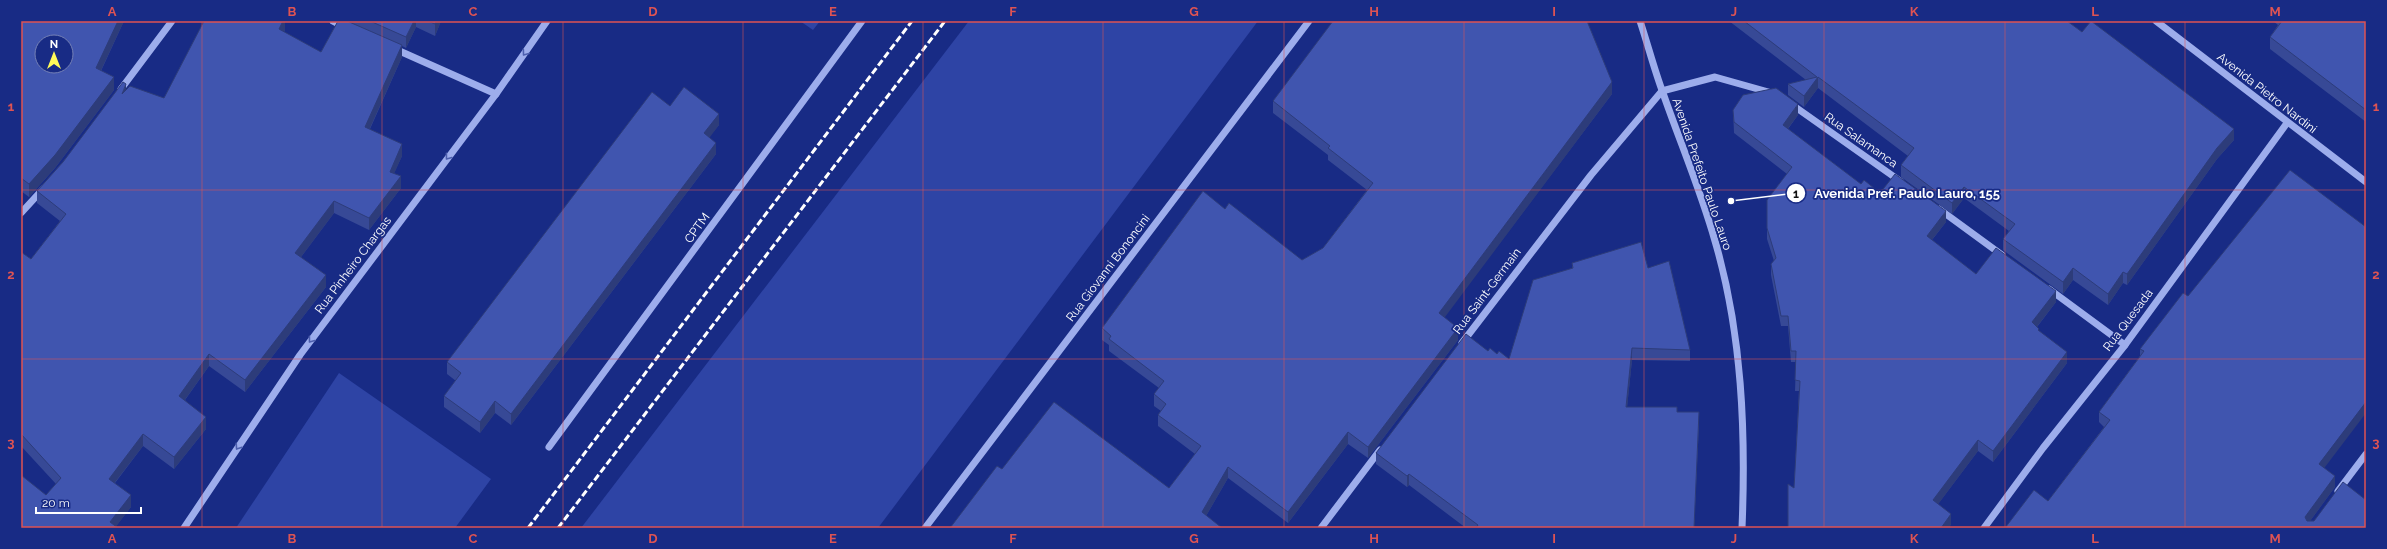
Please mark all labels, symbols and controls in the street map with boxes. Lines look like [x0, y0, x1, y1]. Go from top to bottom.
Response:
text: A [108, 4, 117, 19]
text: B [288, 4, 297, 19]
text: C [469, 4, 478, 19]
text: D [648, 4, 658, 19]
text: E [829, 4, 837, 19]
text: F [1009, 4, 1017, 19]
text: G [1189, 4, 1199, 19]
text: H [1369, 4, 1379, 19]
text: I [1552, 4, 1556, 19]
text: J [1731, 4, 1737, 19]
text: K [1910, 4, 1919, 19]
text: L [2091, 4, 2099, 19]
text: M [2269, 4, 2281, 19]
north arrow [34, 34, 74, 74]
text: N [50, 38, 58, 51]
one-way arrow [523, 48, 530, 55]
street label: Avenida Pietro Nardini [2214, 50, 2320, 136]
street label: Avenida Prefeito Paulo Lauro [1669, 96, 1735, 252]
text: 1 [8, 99, 15, 114]
text: 1 [2373, 99, 2380, 114]
street label: Rua Salamanca [1822, 110, 1900, 170]
one-way arrow [445, 153, 452, 160]
callout: Avenida Pref. Paulo Lauro, 155 [1786, 181, 2008, 206]
text: Avenida Pref. Paulo Lauro, 155 [1814, 186, 2000, 201]
text: 1 [1793, 187, 1799, 201]
street label: CPTM [681, 210, 713, 246]
street label: Rua Giovanni Bononcini [1063, 212, 1153, 324]
street label: Rua Pinheiro Chargas [312, 214, 394, 316]
street label: Rua Saint-Germain [1450, 245, 1524, 337]
text: 2 [7, 267, 15, 282]
text: 2 [2372, 267, 2380, 282]
street label: Rua Quesada [2100, 286, 2156, 354]
one-way arrow [309, 335, 316, 342]
text: 3 [7, 435, 15, 450]
text: 3 [2372, 435, 2380, 450]
one-way arrow [236, 443, 243, 450]
scale bar [36, 489, 141, 515]
text: 20 m [42, 496, 70, 510]
text: A [108, 531, 117, 546]
text: B [288, 531, 297, 546]
text: C [469, 531, 478, 546]
text: D [648, 531, 658, 546]
text: E [829, 531, 837, 546]
text: F [1009, 531, 1017, 546]
text: G [1189, 531, 1199, 546]
text: H [1369, 531, 1379, 546]
text: I [1552, 531, 1556, 546]
text: J [1731, 531, 1737, 546]
text: K [1910, 531, 1919, 546]
text: L [2091, 531, 2099, 546]
text: M [2269, 531, 2281, 546]

